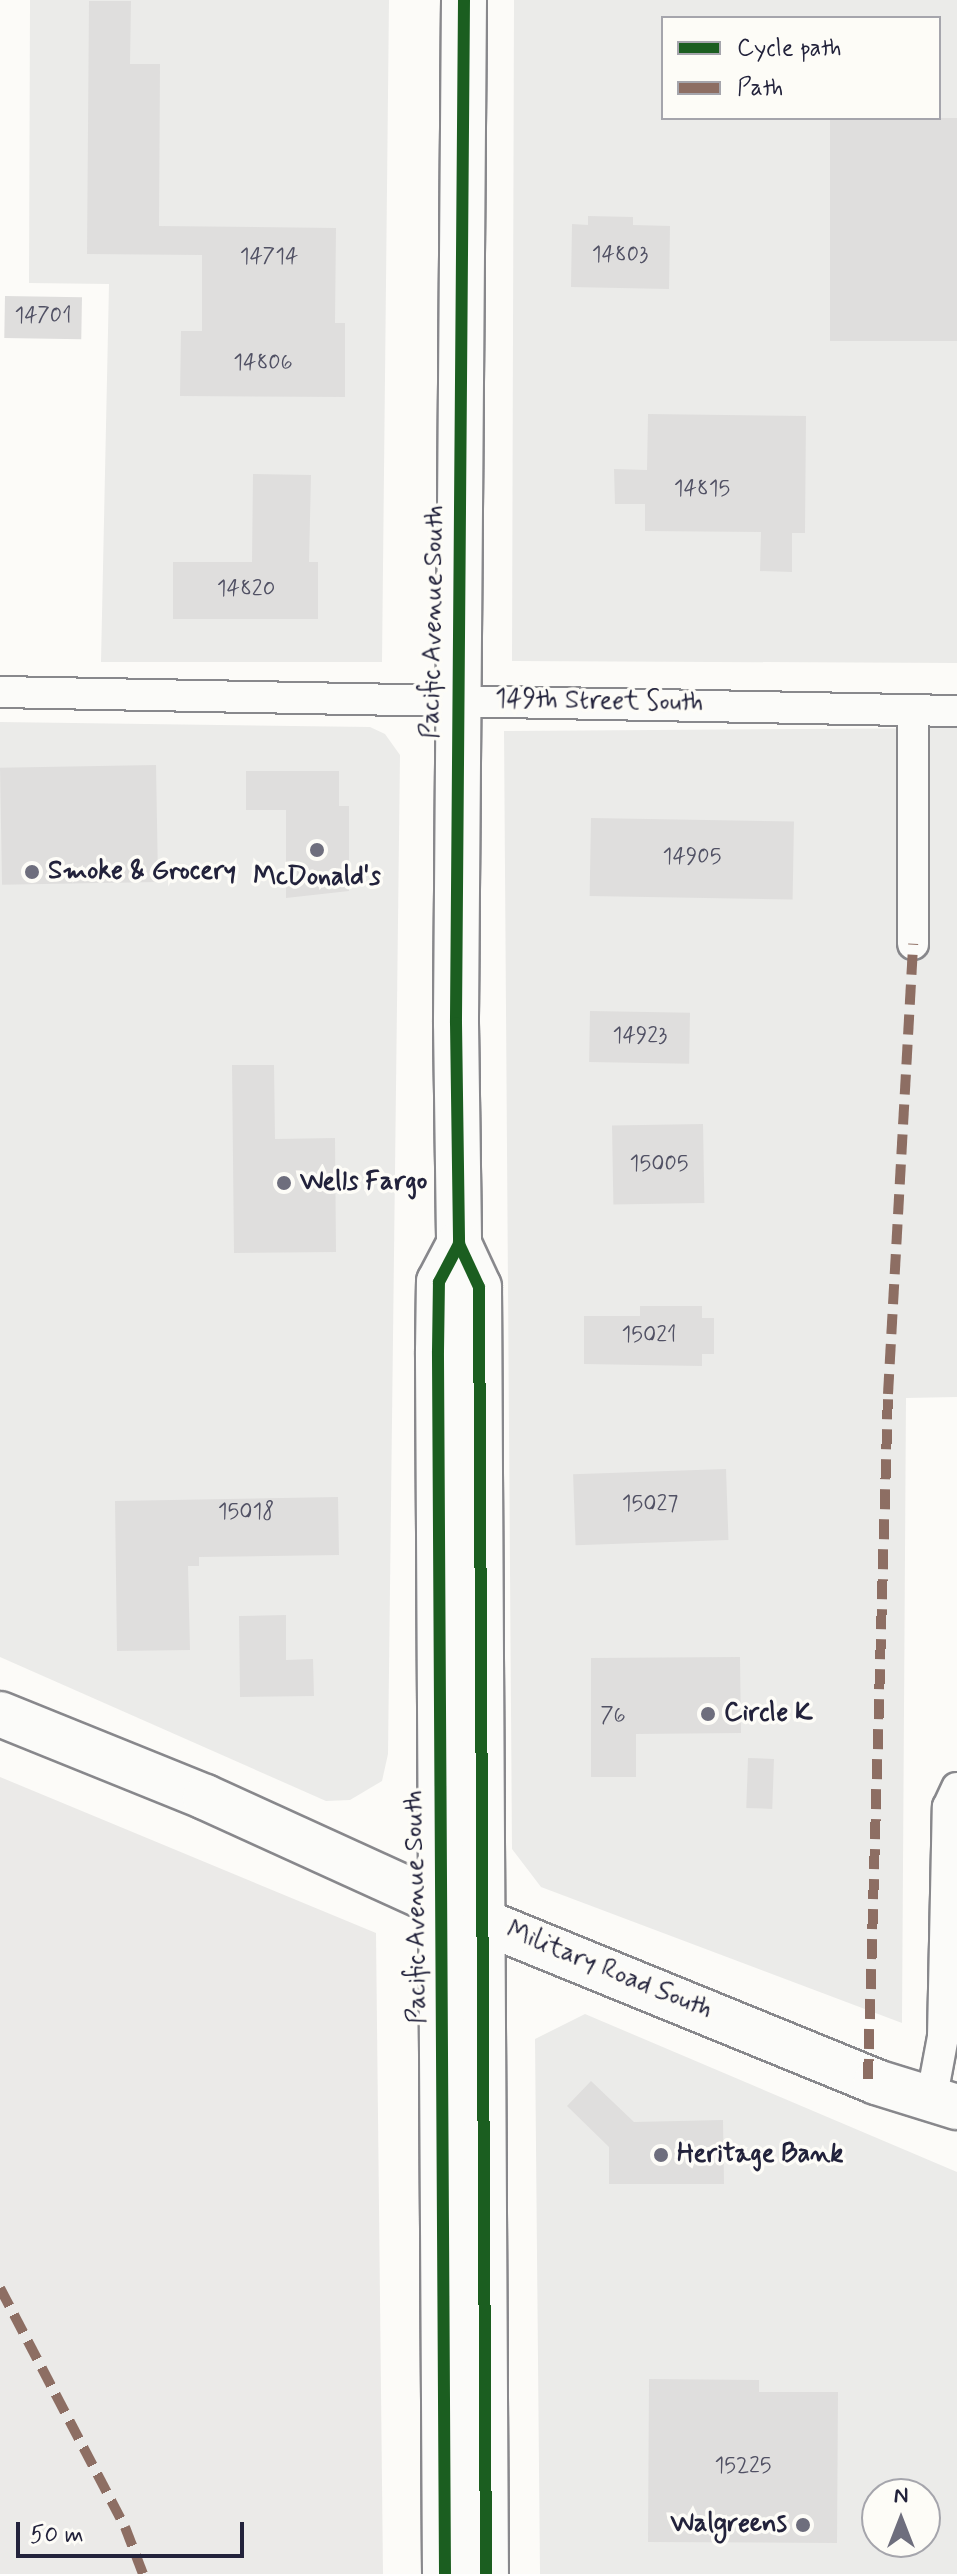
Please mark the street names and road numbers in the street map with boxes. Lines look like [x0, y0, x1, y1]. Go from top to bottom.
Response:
street label: Pacific Avenue South [416, 511, 452, 733]
street label: 149th Street South [495, 685, 703, 719]
street label: Pacific Avenue South [399, 1796, 435, 2018]
street label: Military Road South [502, 1916, 716, 2026]

